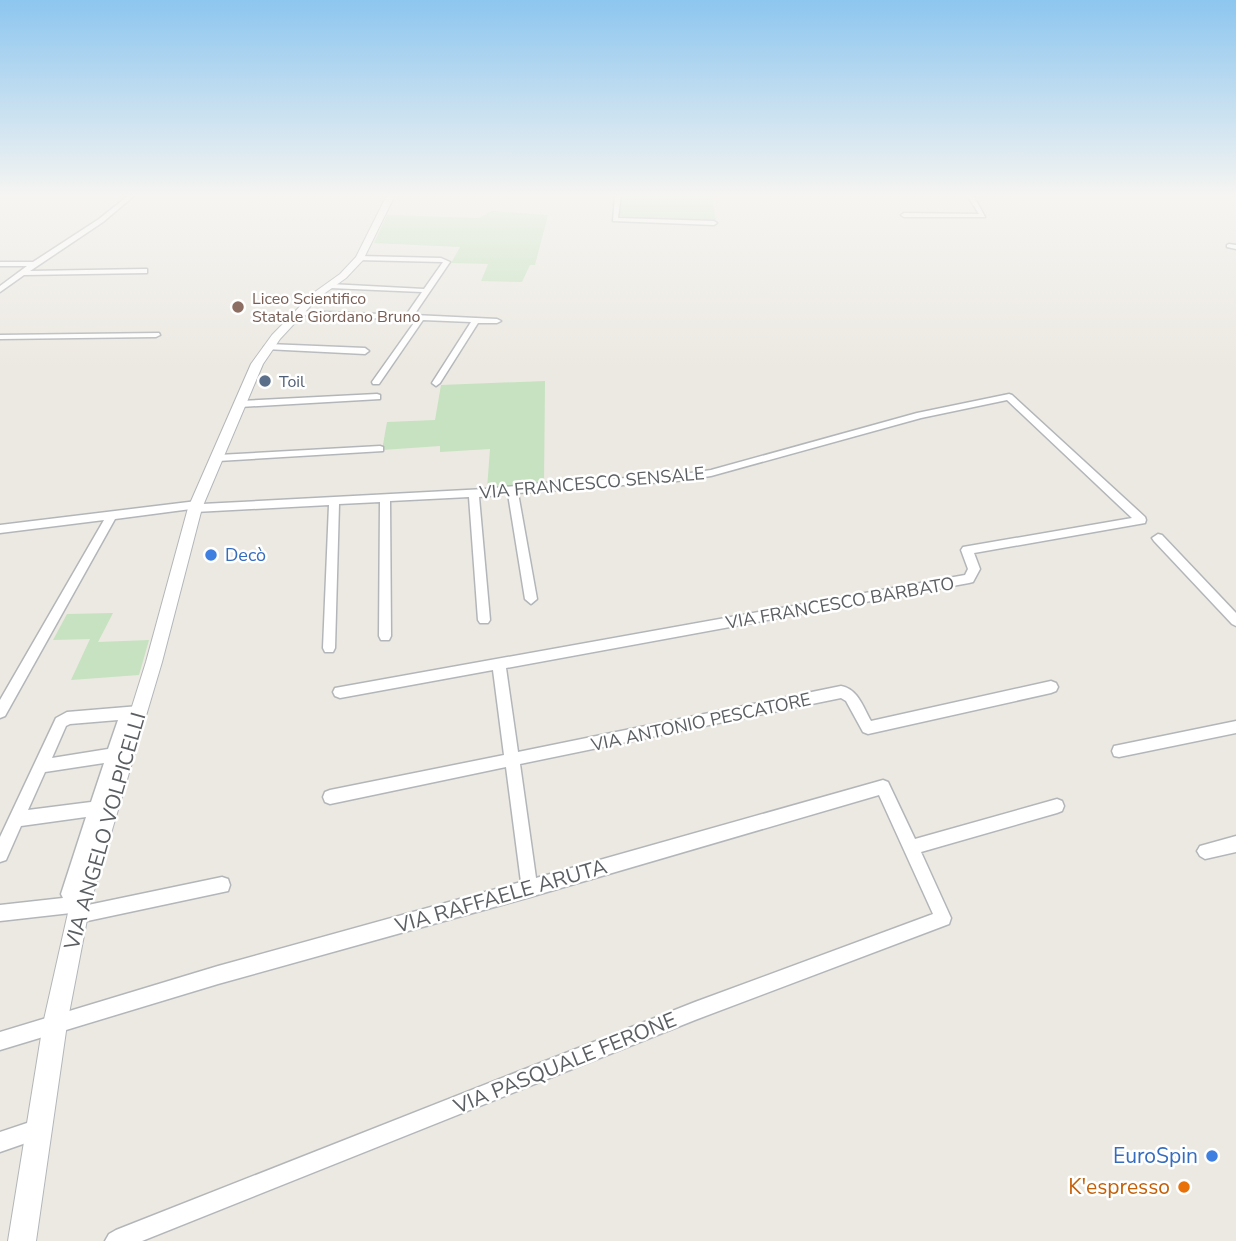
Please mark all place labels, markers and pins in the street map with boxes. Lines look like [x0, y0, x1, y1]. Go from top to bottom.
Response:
place label: Liceo Scientifico Statale Giordano Bruno [252, 288, 421, 328]
marker: Liceo Scientifico Statale Giordano Bruno [230, 299, 246, 315]
place label: Toil [279, 371, 305, 393]
marker: Toil [257, 373, 273, 389]
place label: Decò [225, 543, 266, 567]
marker: Decò [203, 547, 219, 563]
place label: EuroSpin [1113, 1142, 1198, 1170]
marker: EuroSpin [1204, 1148, 1220, 1164]
place label: K'espresso [1068, 1173, 1170, 1201]
marker: K'espresso [1176, 1179, 1192, 1195]

